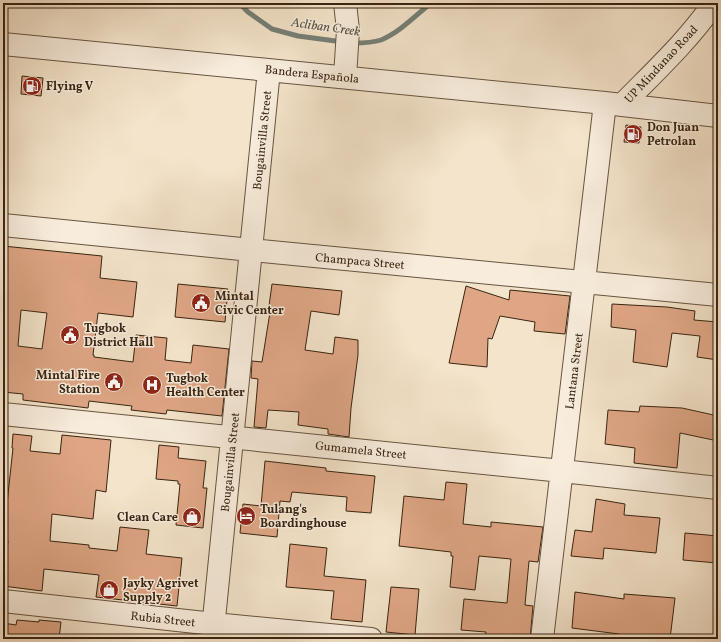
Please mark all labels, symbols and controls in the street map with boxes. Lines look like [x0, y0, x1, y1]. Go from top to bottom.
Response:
water label: Acliban Creek [289, 14, 361, 42]
street label: UP Mindanao Road [621, 22, 702, 107]
street label: Bandera Española [264, 62, 360, 88]
fuel station icon: Flying V [21, 75, 43, 97]
place label: Flying V [46, 79, 94, 95]
street label: Bougainvilla Street [250, 90, 276, 191]
place label: Don Juan Petrolan [647, 120, 699, 150]
fuel station icon: Don Juan Petrolan [622, 123, 644, 145]
street label: Champaca Street [315, 250, 405, 274]
place label: Mintal Civic Center [215, 289, 284, 319]
public building icon: Mintal Civic Center [190, 292, 212, 314]
place label: Tugbok District Hall [84, 321, 153, 351]
public building icon: Tugbok District Hall [59, 324, 81, 346]
street label: Lantana Street [562, 332, 588, 410]
place label: Mintal Fire Station [36, 368, 100, 398]
public building icon: Mintal Fire Station [103, 371, 125, 393]
place label: Tugbok Health Center [166, 371, 245, 401]
hospital icon: Tugbok Health Center [141, 374, 163, 396]
street label: Bougainvilla Street [218, 412, 244, 513]
street label: Gumamela Street [314, 438, 407, 464]
place label: Tulang's Boardinghouse [260, 502, 347, 532]
hotel icon: Tulang's Boardinghouse [235, 505, 257, 527]
shop icon: Clean Care [181, 506, 203, 528]
place label: Clean Care [117, 510, 178, 526]
place label: Jayky Agrivet Supply 2 [122, 576, 199, 606]
shop icon: Jayky Agrivet Supply 2 [98, 579, 120, 601]
street label: Rubia Street [130, 609, 196, 631]

